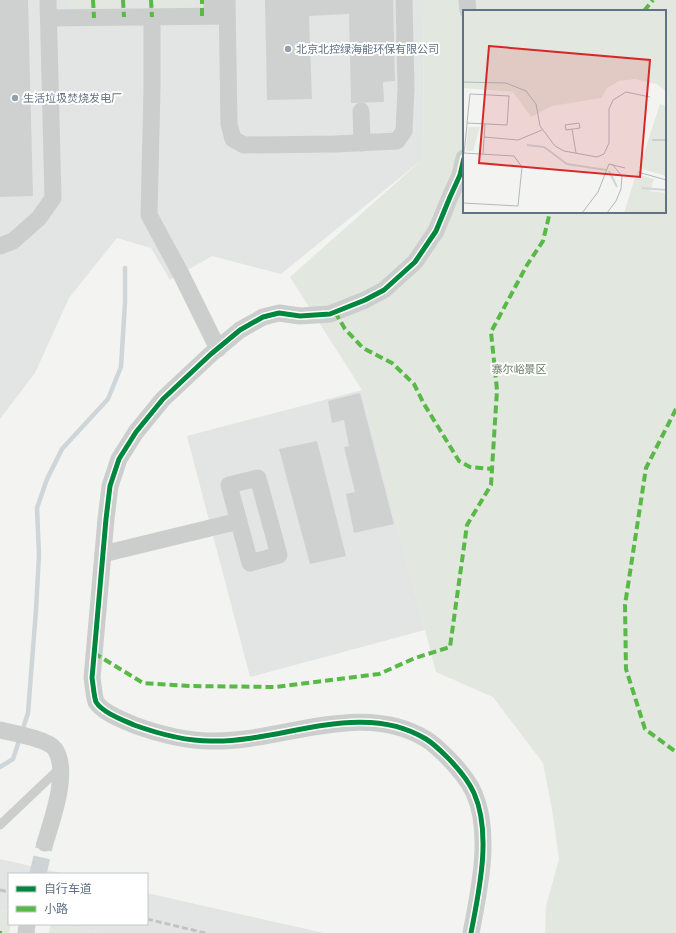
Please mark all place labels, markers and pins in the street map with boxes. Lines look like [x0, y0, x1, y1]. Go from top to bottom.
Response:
place label: 北京北控绿海能环保有限公司 [296, 42, 439, 56]
marker: 北京北控绿海能环保有限公司 [283, 44, 293, 54]
place label: 生活垃圾焚烧发电厂 [23, 91, 122, 105]
marker: 生活垃圾焚烧发电厂 [10, 93, 20, 103]

